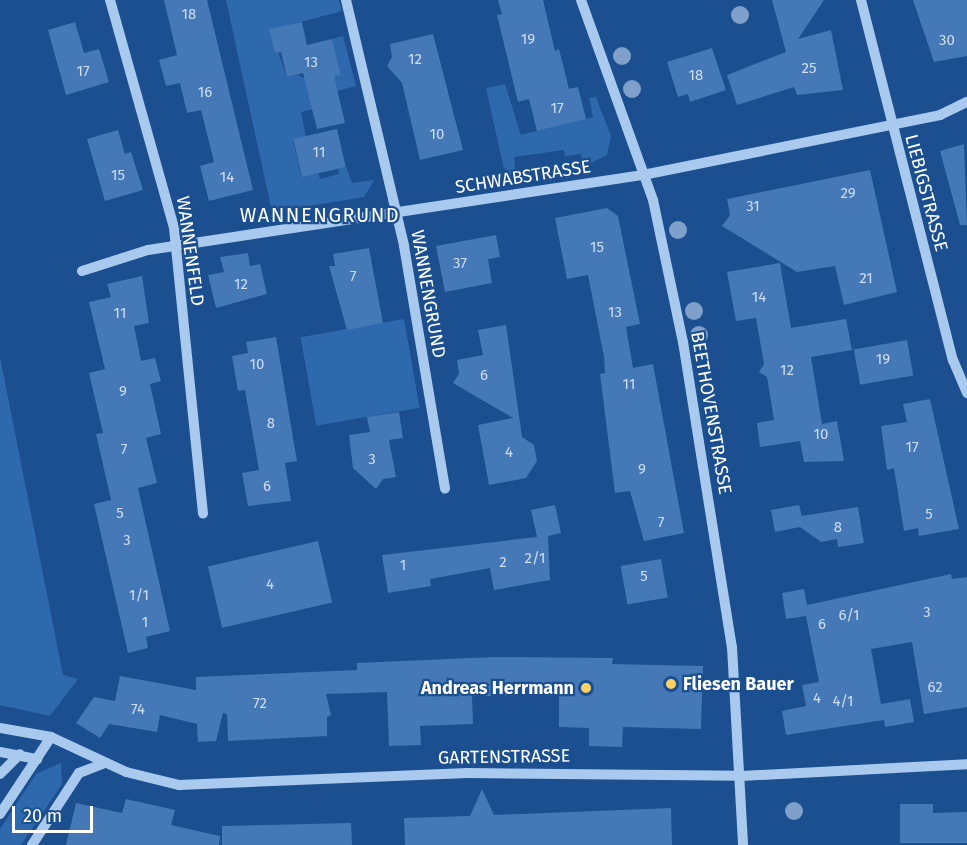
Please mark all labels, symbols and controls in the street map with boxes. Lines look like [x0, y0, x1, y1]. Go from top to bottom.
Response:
house number: 18 [182, 6, 196, 24]
house number: 19 [521, 31, 535, 49]
house number: 30 [939, 32, 955, 50]
house number: 12 [408, 51, 422, 69]
house number: 13 [304, 54, 318, 72]
house number: 25 [802, 60, 816, 78]
house number: 17 [76, 63, 90, 81]
house number: 18 [689, 67, 703, 85]
house number: 16 [198, 84, 212, 102]
house number: 17 [550, 100, 564, 118]
house number: 10 [430, 126, 444, 144]
street label: LIEBIGSTRASSE [900, 132, 952, 254]
house number: 11 [313, 144, 325, 162]
street label: SCHWABSTRASSE [454, 156, 592, 198]
house number: 15 [111, 167, 125, 185]
house number: 14 [220, 169, 234, 187]
house number: 29 [840, 185, 856, 203]
street label: WANNENFELD [172, 195, 208, 307]
house number: 31 [746, 198, 760, 216]
district label: WANNENGRUND [240, 203, 400, 227]
street label: WANNENGRUND [406, 228, 450, 360]
house number: 15 [590, 239, 604, 257]
house number: 37 [453, 255, 467, 273]
house number: 7 [350, 268, 356, 286]
house number: 21 [859, 270, 873, 288]
house number: 12 [234, 276, 248, 294]
house number: 14 [752, 289, 766, 307]
house number: 13 [608, 304, 622, 322]
house number: 11 [114, 305, 126, 323]
street label: BEETHOVENSTRASSE [686, 330, 736, 496]
house number: 19 [876, 351, 890, 369]
house number: 10 [250, 356, 264, 374]
house number: 12 [780, 362, 794, 380]
house number: 6 [480, 367, 488, 385]
house number: 11 [623, 376, 635, 394]
house number: 9 [119, 383, 127, 401]
house number: 8 [267, 415, 275, 433]
house number: 10 [814, 426, 828, 444]
house number: 17 [905, 439, 919, 457]
house number: 7 [121, 441, 127, 459]
house number: 4 [505, 444, 513, 462]
house number: 3 [368, 451, 376, 469]
house number: 9 [638, 461, 646, 479]
house number: 6 [263, 478, 271, 496]
house number: 5 [116, 505, 124, 523]
house number: 5 [925, 506, 933, 524]
house number: 7 [658, 514, 664, 532]
house number: 8 [834, 519, 842, 537]
house number: 3 [123, 532, 131, 550]
house number: 2/1 [525, 550, 545, 568]
house number: 2 [499, 554, 507, 572]
house number: 1 [400, 557, 406, 575]
house number: 5 [640, 568, 648, 586]
house number: 4 [266, 576, 274, 594]
house number: 1/1 [129, 587, 149, 605]
house number: 3 [923, 604, 931, 622]
house number: 6/1 [838, 607, 860, 625]
house number: 1 [142, 614, 148, 632]
house number: 6 [818, 616, 826, 634]
place label: Fliesen Bauer [683, 673, 794, 695]
place label: Andreas Herrmann [421, 677, 574, 699]
marker: Fliesen Bauer [664, 677, 678, 691]
house number: 62 [927, 679, 943, 697]
marker: Andreas Herrmann [579, 681, 593, 695]
house number: 4 [813, 690, 821, 708]
house number: 4/1 [832, 693, 854, 711]
house number: 72 [253, 695, 267, 713]
house number: 74 [131, 701, 145, 719]
street label: GARTENSTRASSE [438, 745, 570, 769]
scale bar [15, 794, 96, 832]
text: 20 m [23, 805, 62, 827]

